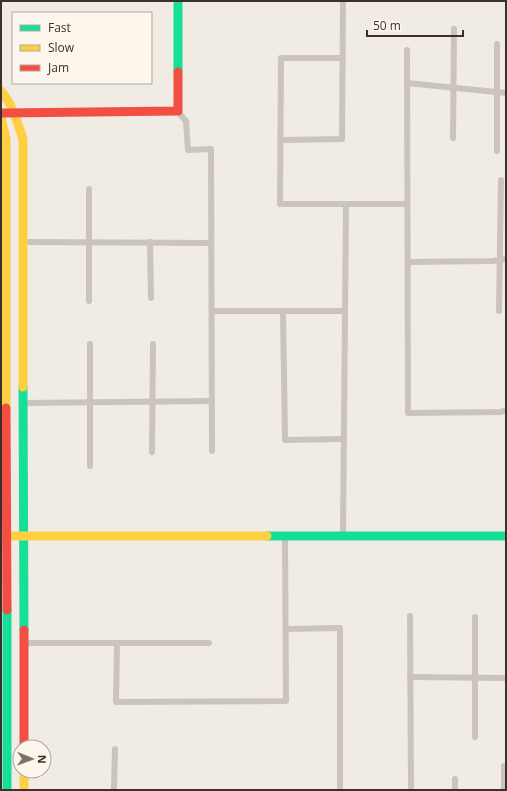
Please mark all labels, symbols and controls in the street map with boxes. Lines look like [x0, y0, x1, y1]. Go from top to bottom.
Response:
legend [12, 12, 152, 84]
scale bar [367, 12, 463, 38]
text: 50 m [373, 17, 401, 34]
text: Fast [48, 19, 71, 36]
text: Slow [48, 39, 75, 56]
text: Jam [47, 59, 69, 76]
north arrow [12, 739, 52, 779]
text: N [35, 755, 50, 764]

